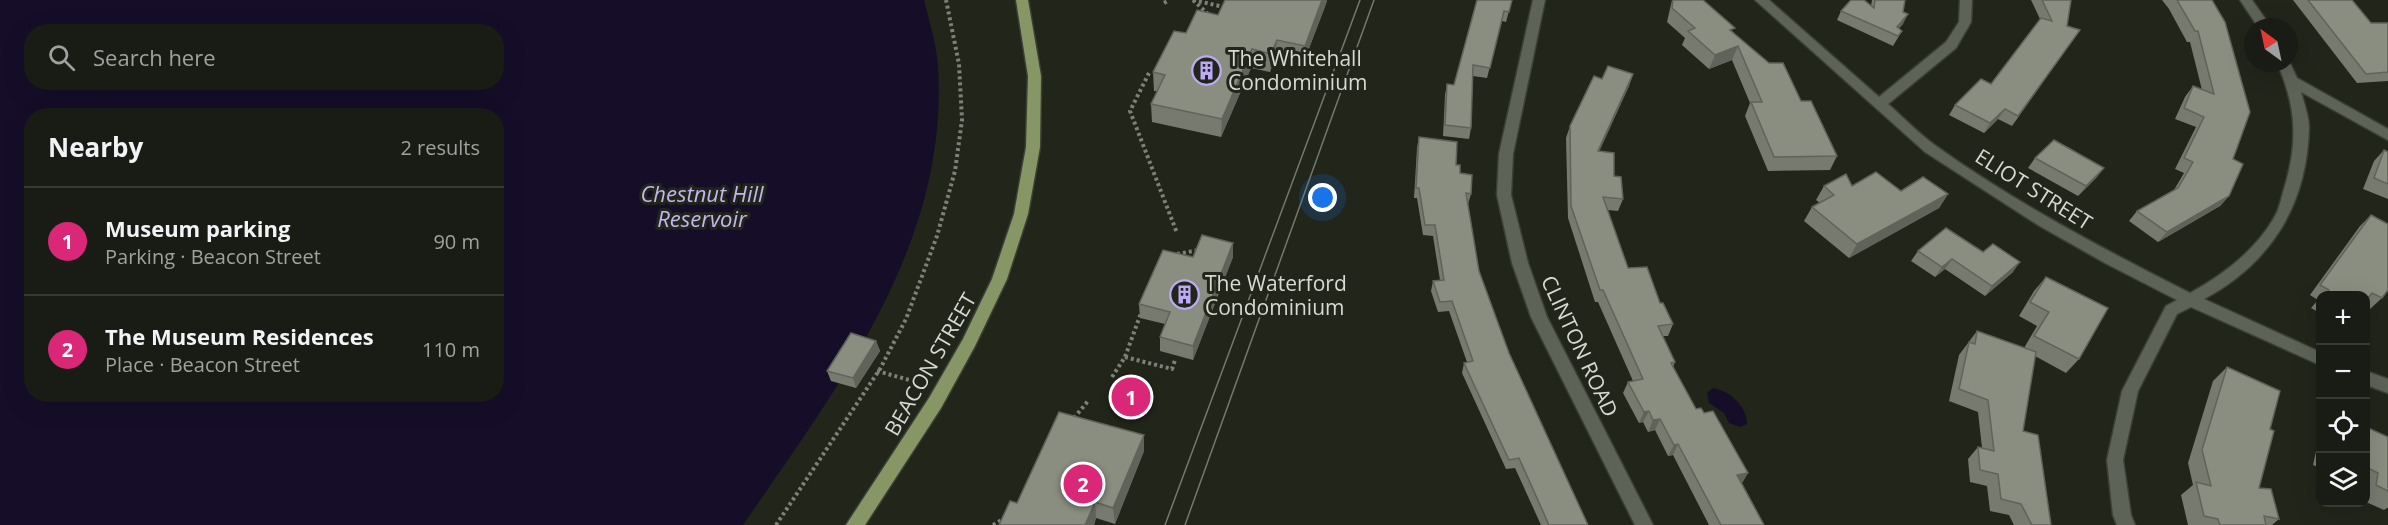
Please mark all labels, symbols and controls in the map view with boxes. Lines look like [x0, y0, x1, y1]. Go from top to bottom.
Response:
north arrow [2244, 18, 2298, 72]
search box [24, 24, 504, 90]
icon: search [45, 41, 78, 74]
text: Search here [93, 42, 216, 72]
place label: The Whitehall Condominium [1228, 44, 1367, 96]
building icon: The Whitehall Condominium [1191, 54, 1223, 86]
text: Nearby [48, 129, 143, 165]
text: 2 results [400, 134, 480, 161]
street label: ELIOT STREET [1970, 142, 2098, 236]
water label: Chestnut Hill Reservoir [640, 178, 764, 233]
your location [1308, 183, 1337, 212]
text: Museum parking [105, 213, 290, 243]
text: 1 [62, 228, 73, 255]
text: 90 m [433, 228, 480, 255]
text: Parking · Beacon Street [105, 243, 321, 270]
place label: The Waterford Condominium [1205, 269, 1347, 321]
street label: CLINTON ROAD [1535, 271, 1625, 421]
building icon: The Waterford Condominium [1168, 279, 1200, 311]
street label: BEACON STREET [878, 287, 982, 440]
map controls [2316, 291, 2370, 507]
button: + [2316, 291, 2370, 345]
text: The Museum Residences [105, 321, 374, 351]
text: 2 [62, 336, 73, 363]
text: 110 m [422, 336, 480, 363]
button: − [2316, 345, 2370, 399]
text: Place · Beacon Street [105, 351, 300, 378]
pin: 1 [1112, 374, 1150, 420]
button: locate [2316, 399, 2370, 453]
button: layers [2316, 453, 2370, 507]
pin: 2 [1064, 462, 1102, 506]

